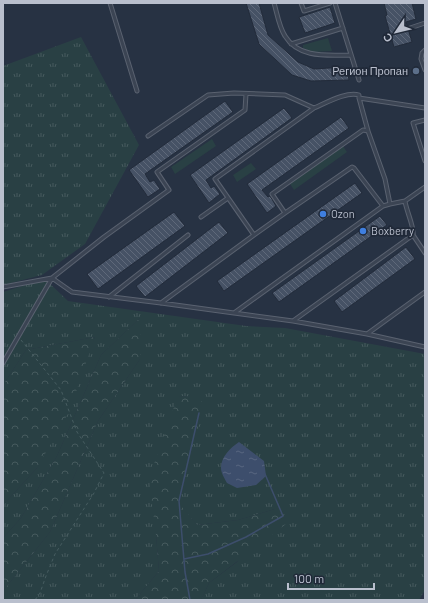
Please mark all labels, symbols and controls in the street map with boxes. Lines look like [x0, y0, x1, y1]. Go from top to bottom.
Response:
north arrow [376, 12, 416, 52]
text: С [380, 31, 395, 45]
place label: Регион Пропан [332, 64, 408, 77]
marker: Регион Пропан [411, 66, 421, 76]
place label: Ozon [331, 207, 355, 220]
marker: Ozon [318, 209, 328, 219]
place label: Boxberry [371, 224, 414, 237]
marker: Boxberry [358, 226, 368, 236]
scale bar [288, 565, 374, 591]
text: 100 m [294, 571, 324, 585]

